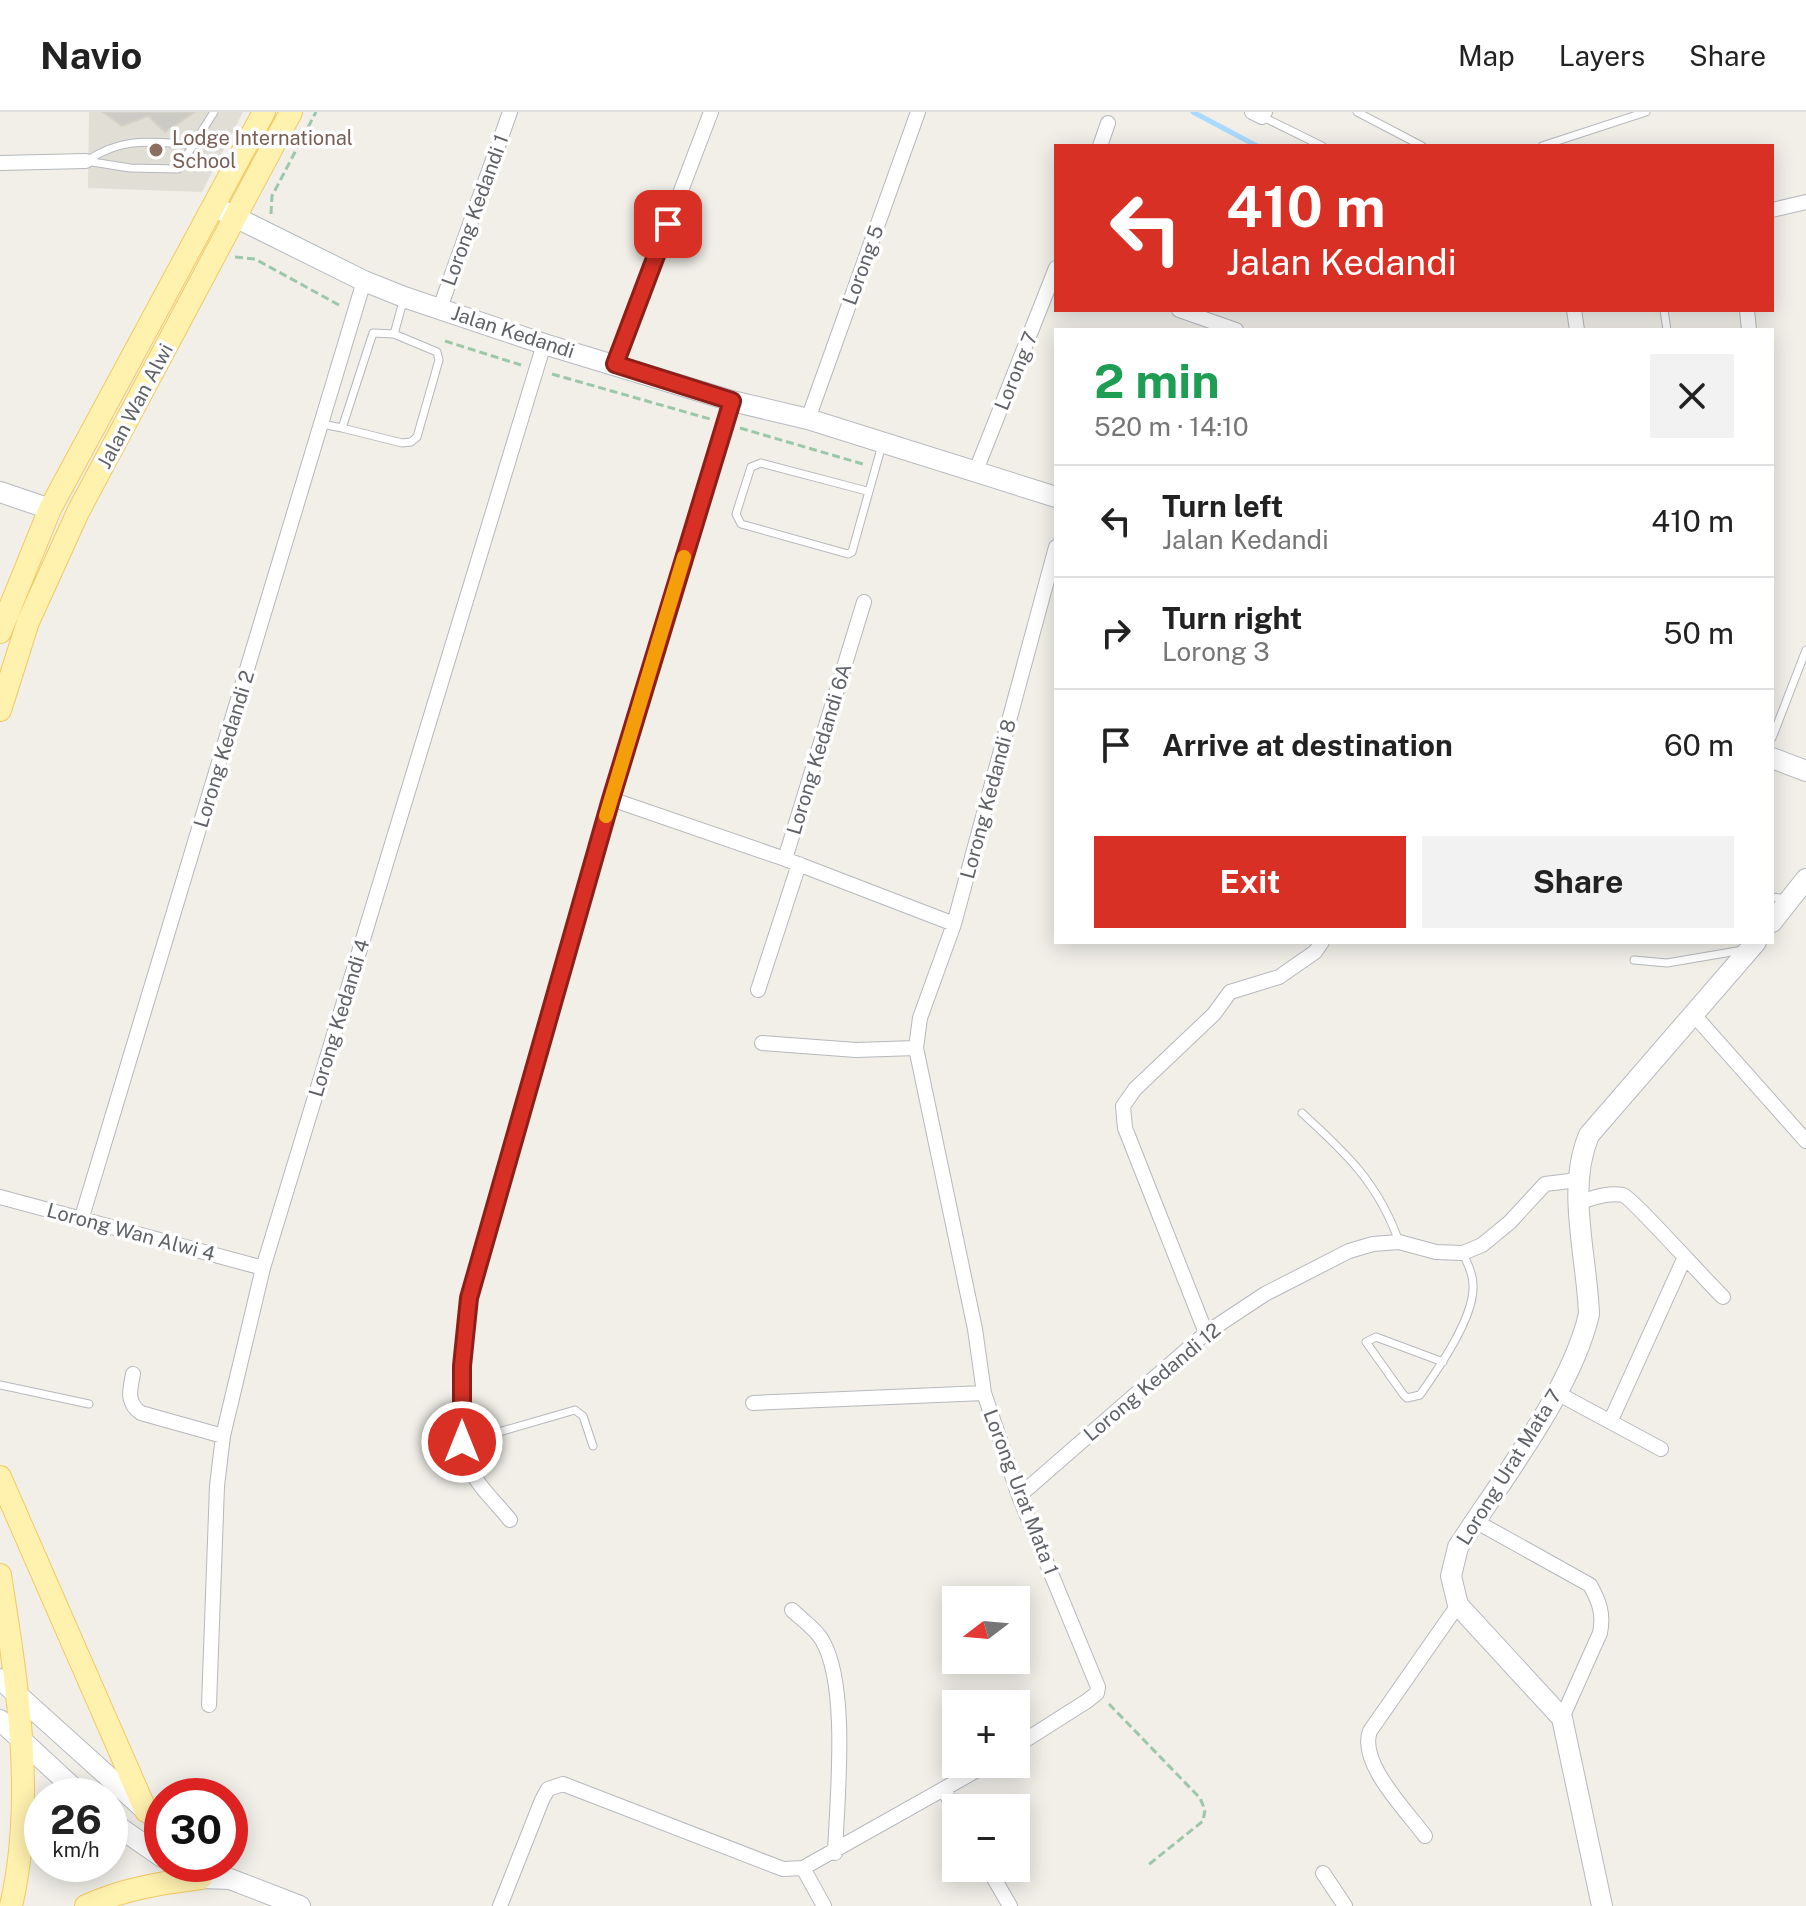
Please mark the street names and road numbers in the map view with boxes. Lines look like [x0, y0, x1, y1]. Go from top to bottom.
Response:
street label: Lorong Kedandi 1 [436, 131, 514, 289]
street label: Lorong 5 [838, 222, 888, 308]
street label: Jalan Kedandi [448, 301, 578, 363]
street label: Lorong 7 [989, 328, 1043, 414]
street label: Jalan Wan Alwi [92, 340, 178, 472]
street label: Lorong Kedandi 6A [782, 660, 856, 838]
street label: Lorong Kedandi 2 [189, 668, 259, 830]
street label: Lorong Kedandi 8 [955, 717, 1021, 881]
street label: Lorong Kedandi 4 [304, 936, 374, 1100]
street label: Lorong Wan Alwi 4 [44, 1198, 218, 1266]
street label: Lorong Kedandi 12 [1079, 1318, 1225, 1446]
street label: Lorong Urat Mata 7 [1451, 1385, 1567, 1549]
street label: Lorong Urat Mata 1 [978, 1406, 1064, 1578]

